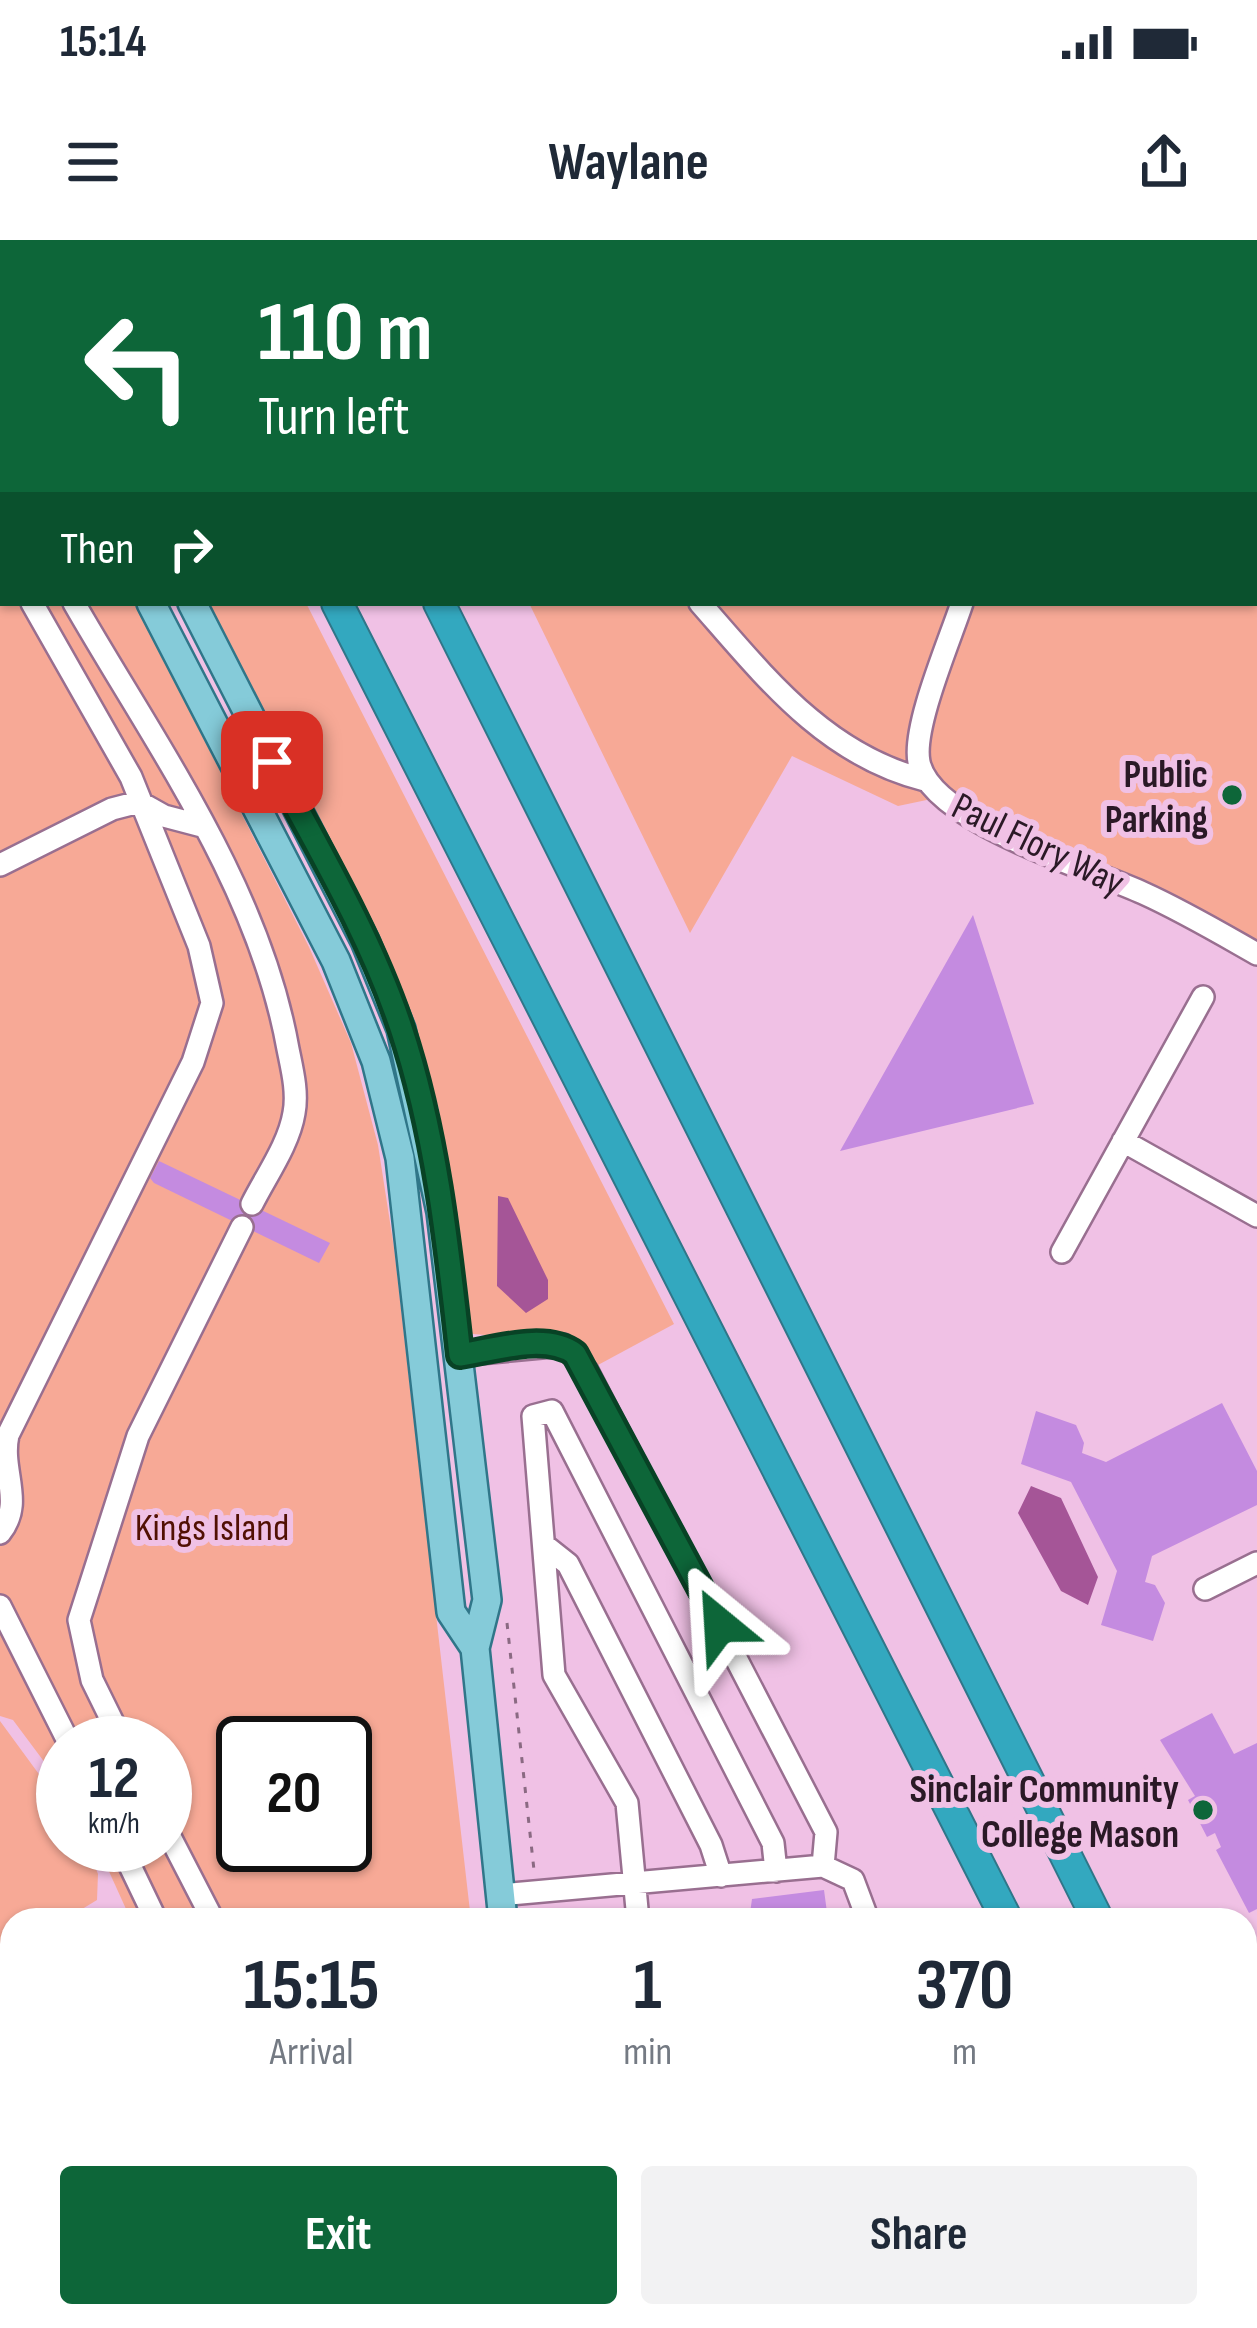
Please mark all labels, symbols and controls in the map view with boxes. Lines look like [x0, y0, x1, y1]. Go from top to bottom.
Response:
text: 15:14 [60, 15, 146, 70]
icon: menu [60, 129, 126, 195]
icon: share [1131, 129, 1197, 195]
text: Waylane [548, 130, 709, 195]
text: 110 m [258, 283, 433, 384]
icon: left [60, 288, 216, 444]
text: Turn left [258, 385, 410, 450]
icon: right [158, 516, 224, 582]
text: Then [60, 522, 134, 577]
pin [221, 711, 323, 813]
icon: arrive [239, 729, 305, 795]
place label: Public Parking [1105, 752, 1208, 844]
marker: Public Parking [1219, 782, 1245, 808]
street label: Paul Flory Way [944, 783, 1132, 907]
park label: Kings Island [135, 1505, 289, 1552]
position arrow [657, 1562, 783, 1688]
speed limit sign: 20 [216, 1716, 372, 1872]
text: 12 [89, 1743, 139, 1815]
place label: Sinclair Community College Mason [910, 1767, 1179, 1859]
marker: Sinclair Community College Mason [1190, 1797, 1216, 1823]
text: km/h [88, 1806, 140, 1842]
text: 15:15 [244, 1943, 380, 2030]
text: 1 [634, 1943, 662, 2030]
text: 370 [916, 1943, 1013, 2030]
text: Arrival [270, 2029, 354, 2076]
text: min [623, 2029, 672, 2076]
text: m [952, 2029, 977, 2076]
button: Exit [60, 2166, 617, 2304]
button: Share [641, 2166, 1197, 2304]

